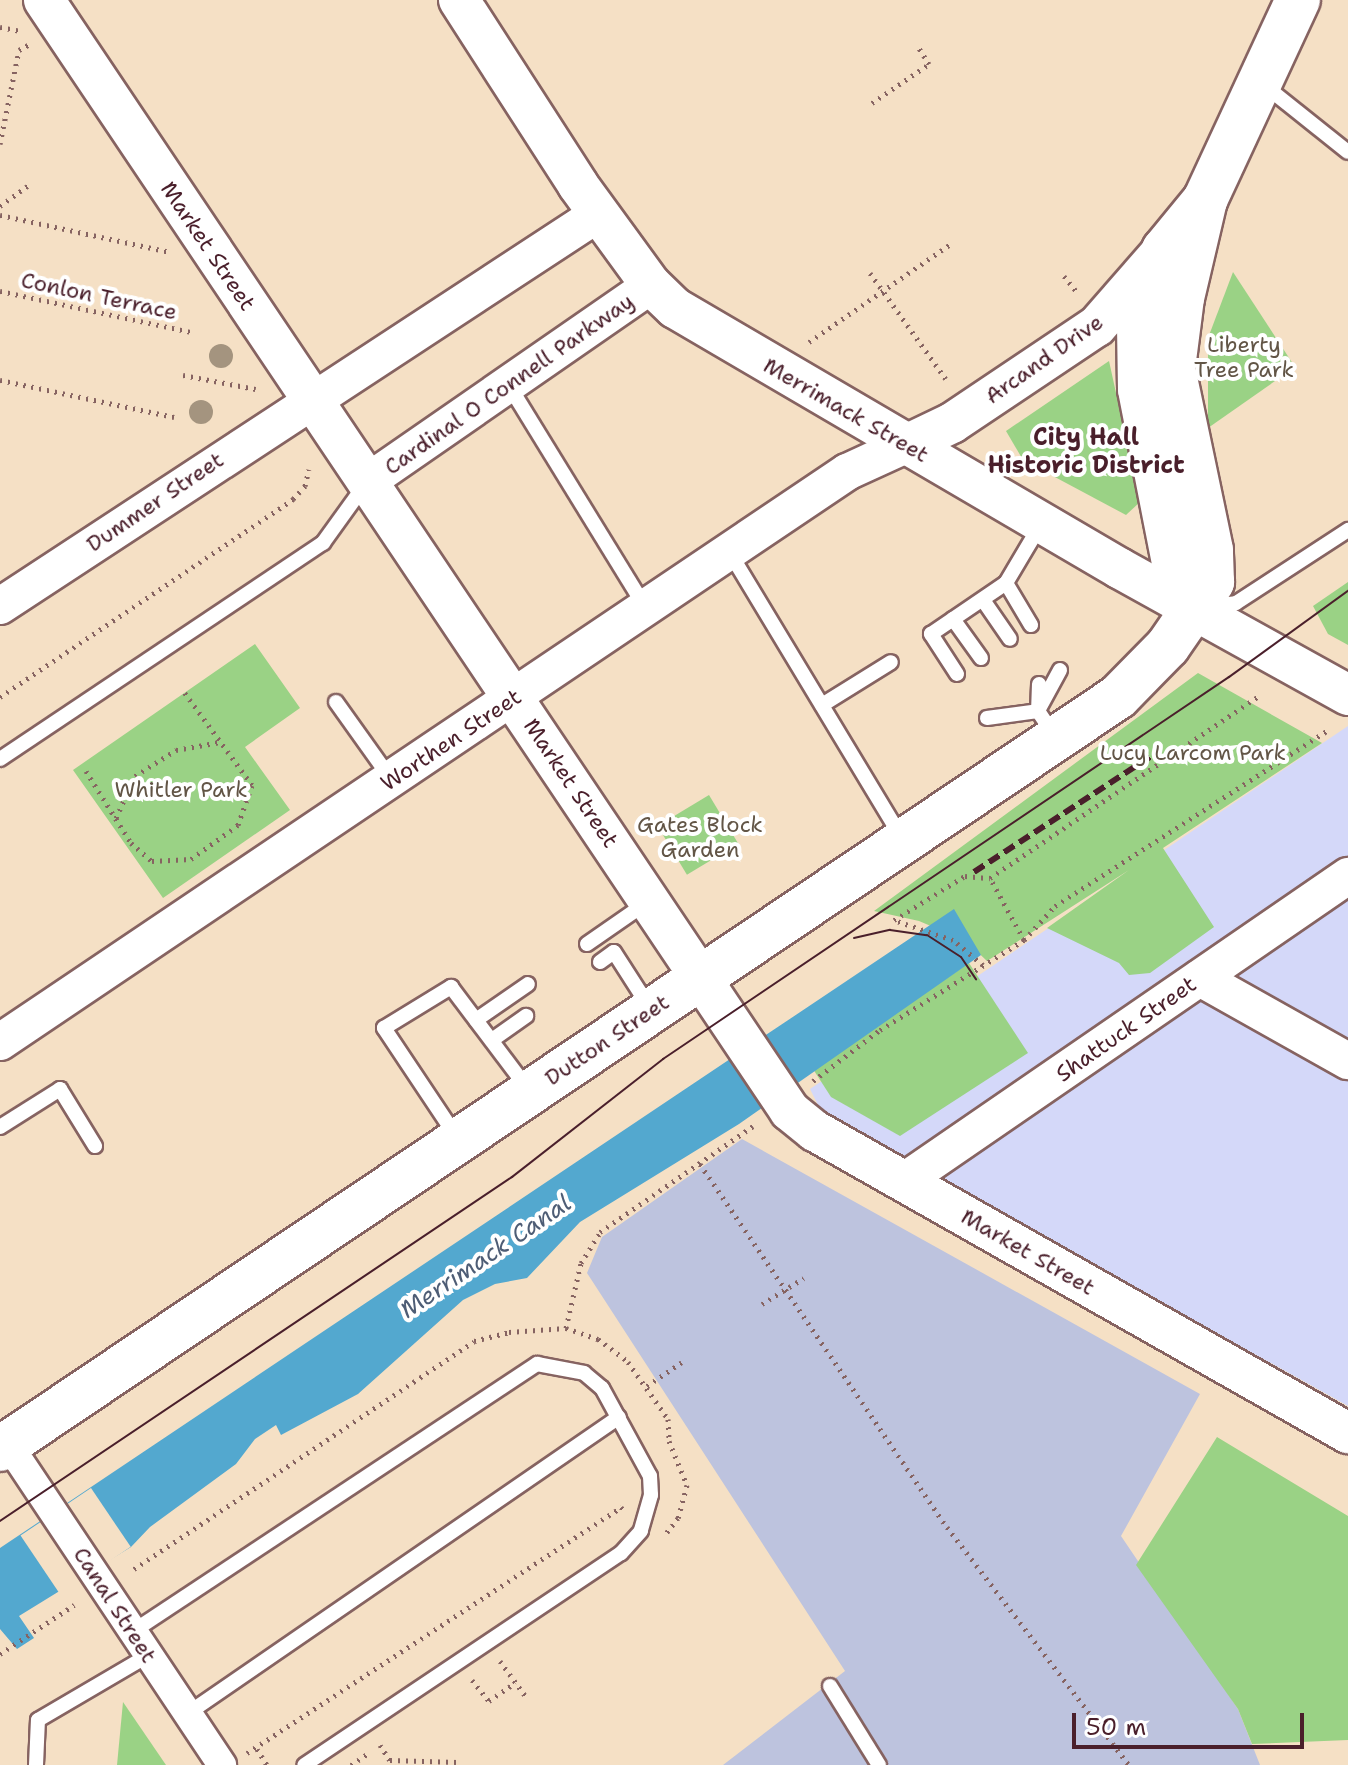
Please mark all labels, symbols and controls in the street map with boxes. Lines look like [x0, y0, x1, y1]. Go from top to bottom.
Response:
street label: Market Street [155, 176, 261, 316]
street label: Conlon Terrace [19, 267, 179, 325]
street label: Cardinal O Connell Parkway [379, 288, 639, 480]
street label: Arcand Drive [980, 309, 1108, 409]
park label: Liberty Tree Park [1194, 331, 1294, 382]
street label: Merrimack Street [759, 352, 933, 468]
district label: City Hall Historic District [987, 424, 1185, 480]
street label: Dummer Street [81, 446, 229, 558]
street label: Worthen Street [376, 683, 526, 797]
street label: Market Street [518, 713, 624, 853]
park label: Lucy Larcom Park [1100, 740, 1286, 766]
park label: Whitler Park [114, 777, 248, 803]
park label: Gates Block Garden [637, 811, 763, 862]
street label: Shattuck Street [1051, 971, 1201, 1087]
street label: Dutton Street [540, 989, 674, 1091]
water label: Merrimack Canal [395, 1189, 577, 1325]
street label: Market Street [956, 1203, 1100, 1301]
street label: Canal Street [68, 1542, 162, 1668]
scale bar [1076, 1697, 1308, 1747]
text: 50 m [1086, 1711, 1146, 1743]

